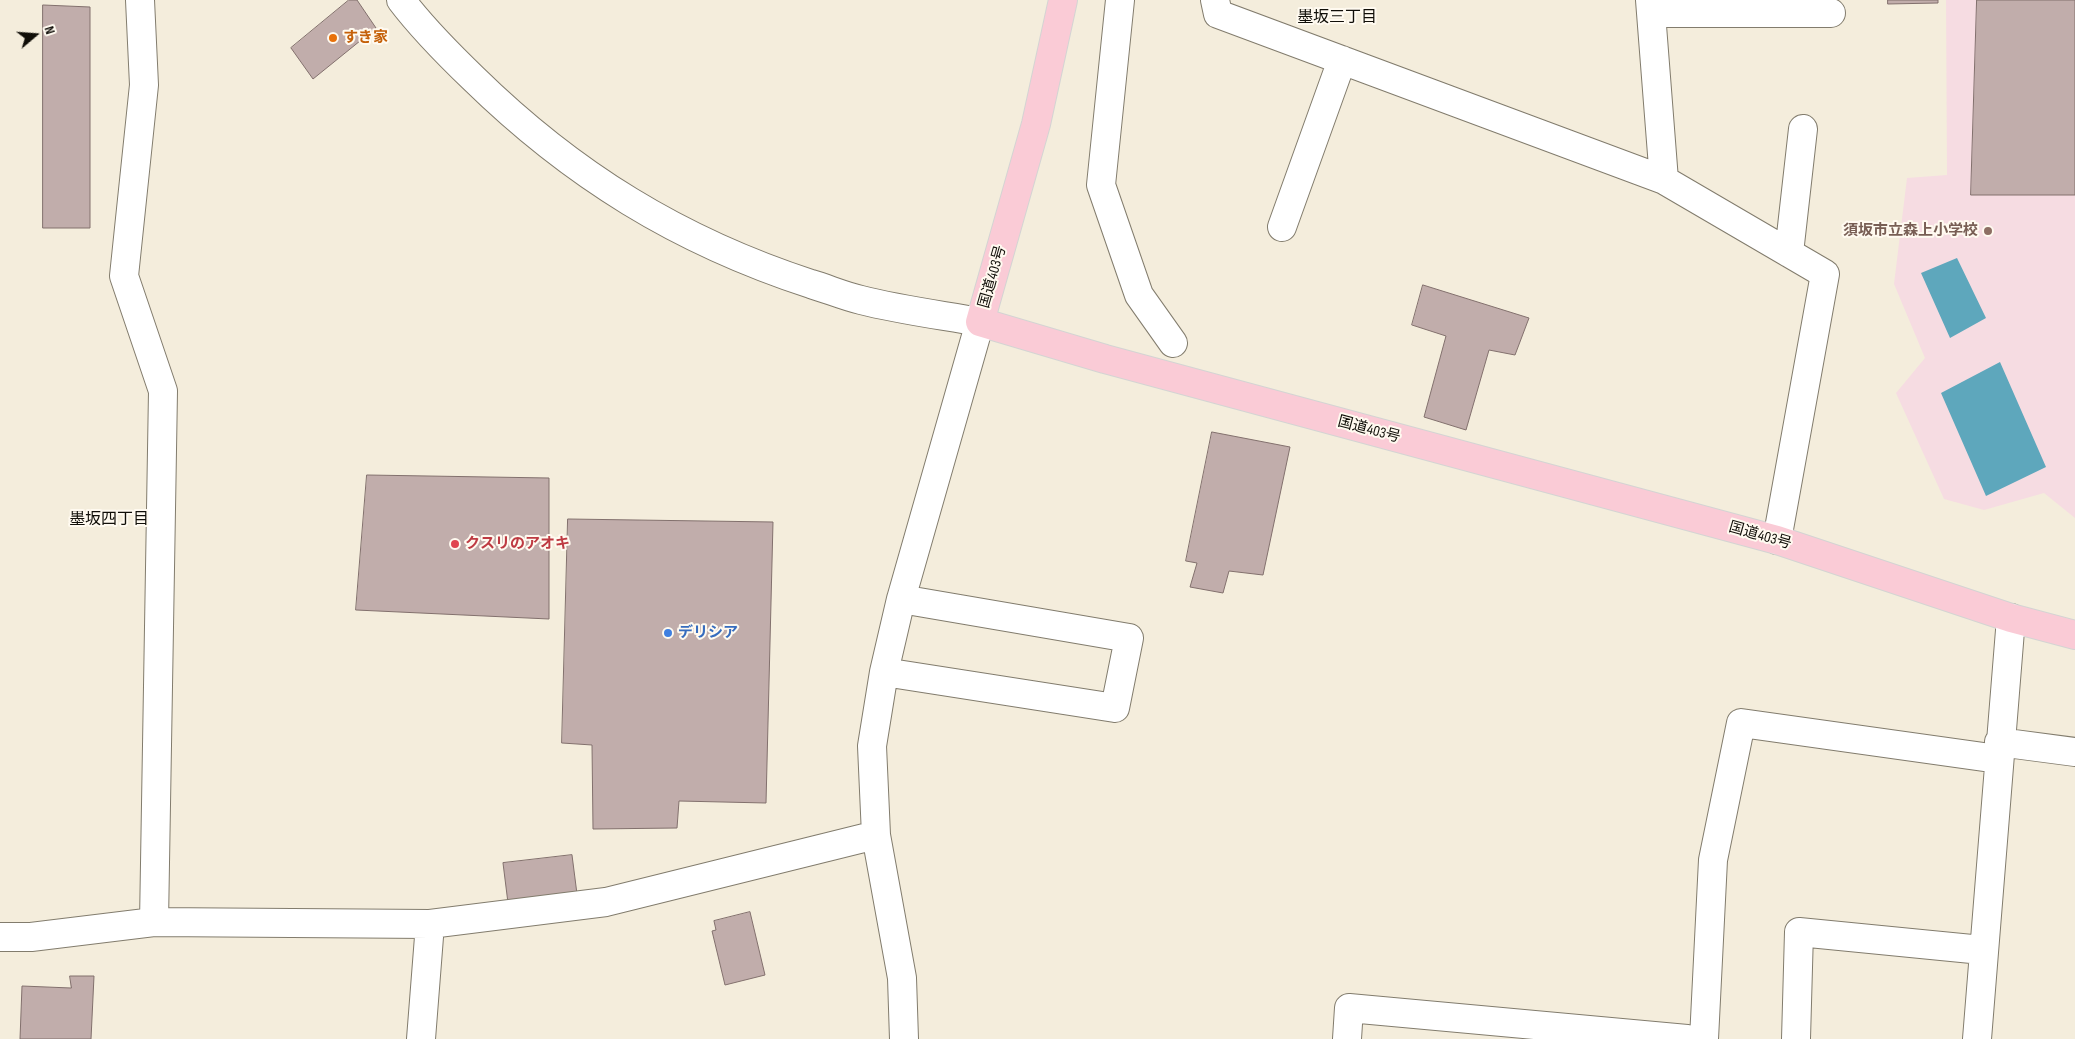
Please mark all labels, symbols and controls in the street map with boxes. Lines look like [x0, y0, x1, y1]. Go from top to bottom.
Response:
district label: 墨坂三丁目 [1297, 8, 1377, 28]
north arrow [10, 10, 60, 60]
text: N [40, 24, 59, 36]
place label: すき家 [343, 29, 388, 47]
marker: すき家 [327, 32, 339, 44]
place label: 須坂市立森上小学校 [1843, 222, 1978, 240]
marker: 須坂市立森上小学校 [1982, 225, 1994, 237]
street label: 国道403号 [975, 244, 1011, 310]
street label: 国道403号 [1336, 413, 1402, 447]
district label: 墨坂四丁目 [69, 510, 149, 530]
street label: 国道403号 [1727, 518, 1793, 554]
place label: クスリのアオキ [465, 535, 570, 553]
marker: クスリのアオキ [449, 538, 461, 550]
place label: デリシア [678, 624, 738, 642]
marker: デリシア [662, 627, 674, 639]

